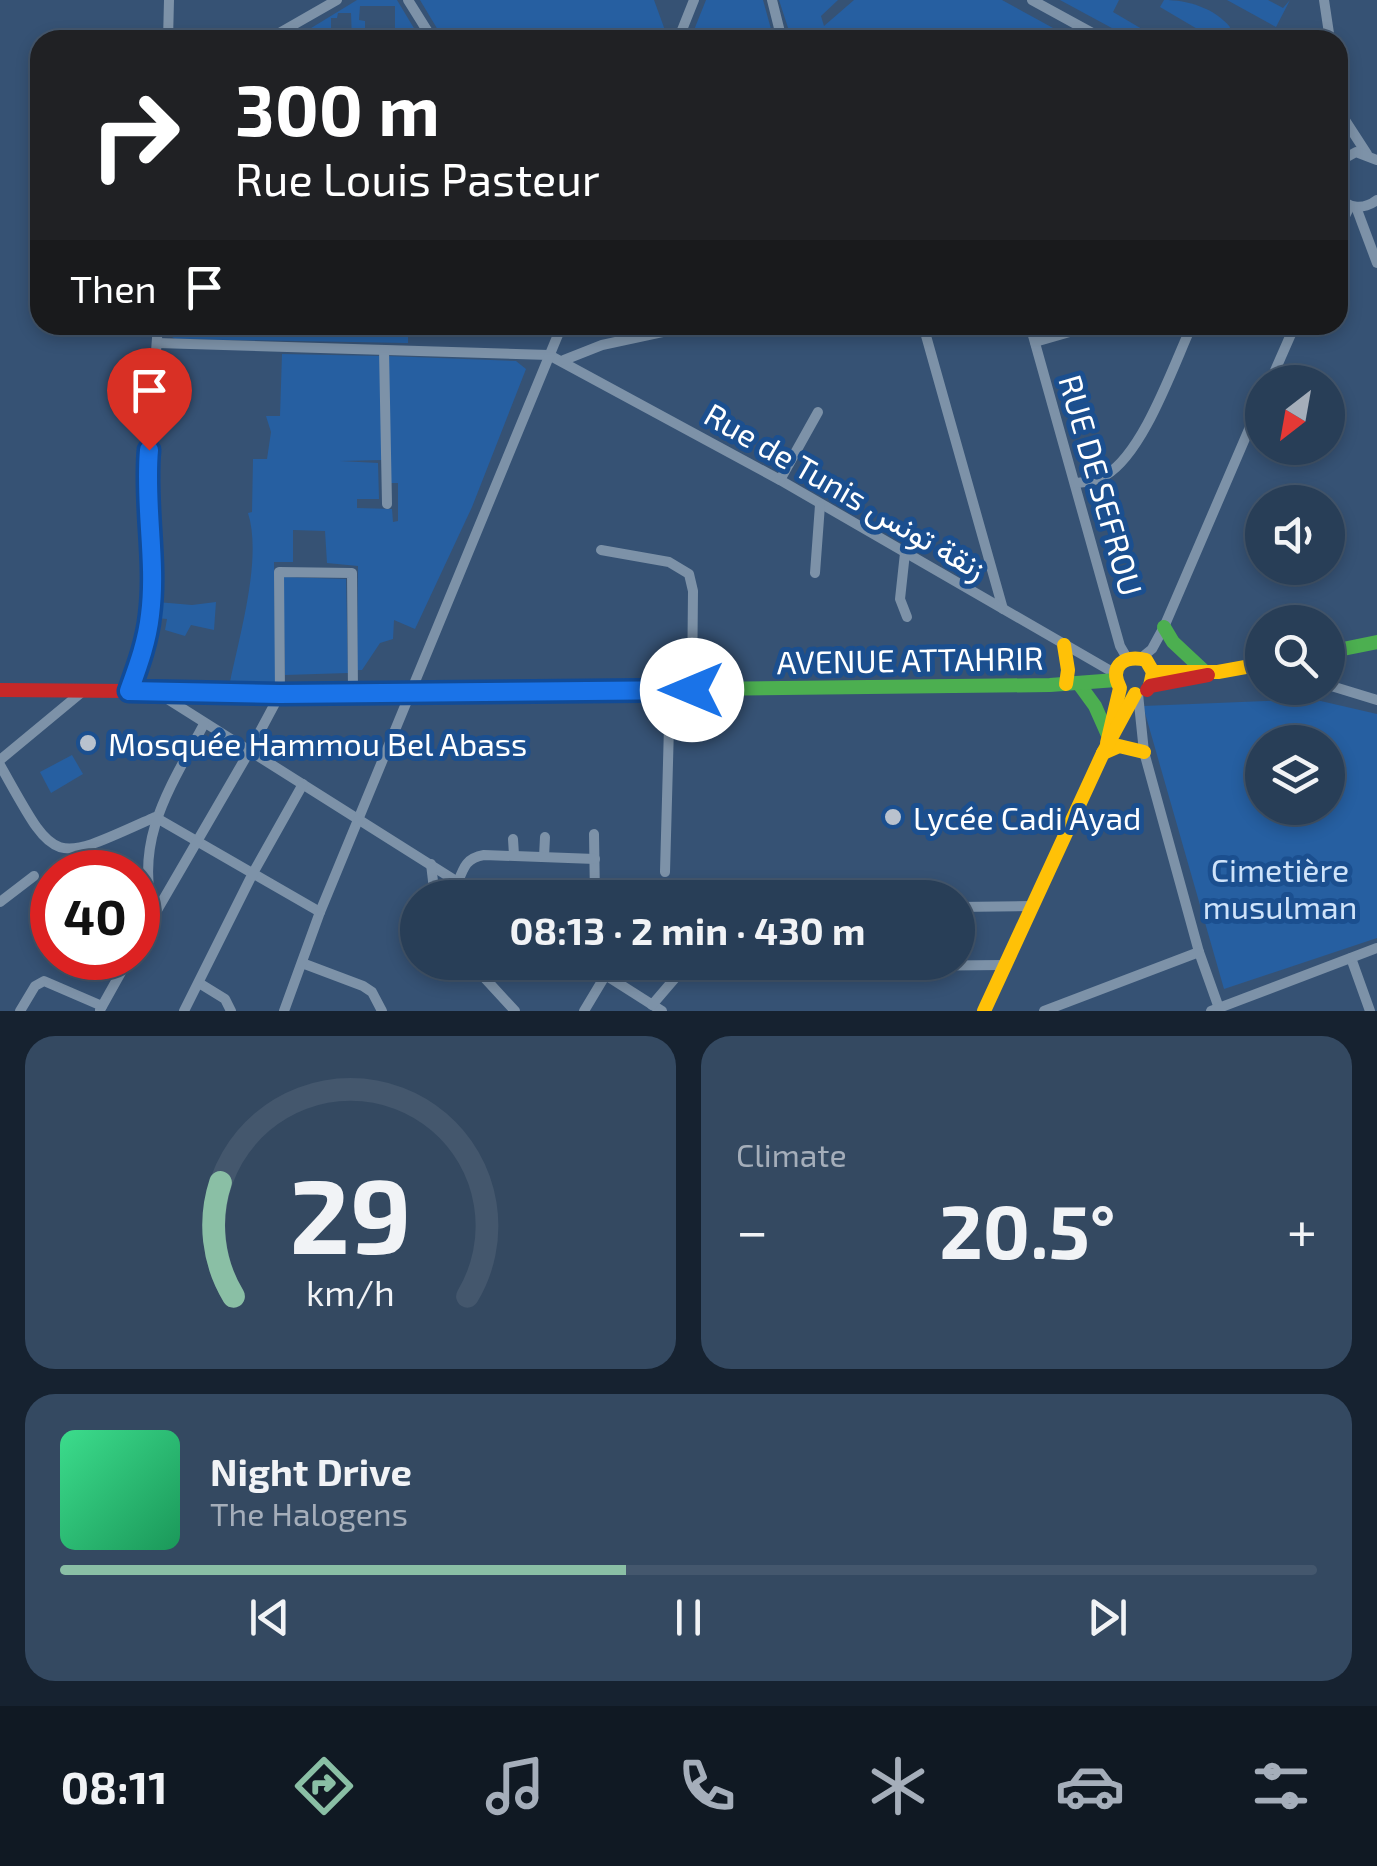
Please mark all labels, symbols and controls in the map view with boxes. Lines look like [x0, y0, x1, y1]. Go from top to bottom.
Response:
text: 300 m [235, 66, 440, 150]
icon: right [70, 70, 200, 200]
text: Rue Louis Pasteur [235, 151, 600, 205]
icon: arrive [177, 260, 232, 315]
text: Then [70, 265, 157, 311]
pin [107, 348, 192, 451]
icon: arrive [122, 363, 177, 418]
north arrow [1245, 365, 1345, 465]
map controls [1245, 365, 1345, 825]
street label: RUE DE SEFROU [1052, 370, 1152, 600]
street label: Rue de Tunis زنقة تونس [697, 394, 993, 589]
button: sound [1245, 485, 1345, 585]
button: search [1245, 605, 1345, 705]
position arrow [640, 638, 744, 742]
street label: AVENUE ATTAHRIR [776, 638, 1044, 680]
place label: Mosquée Hammou Bel Abass [108, 724, 527, 762]
button: layers [1245, 725, 1345, 825]
marker: Mosquée Hammou Bel Abass [77, 732, 99, 754]
place label: Lycée Cadi Ayad [913, 798, 1141, 836]
marker: Lycée Cadi Ayad [882, 806, 904, 828]
speed limit sign: 40 [30, 850, 160, 980]
park label: Cimetière musulman [1203, 850, 1357, 925]
text: 08:13 · 2 min · 430 m [510, 907, 865, 953]
text: Climate [736, 1135, 847, 1173]
text: 29 [290, 1150, 411, 1275]
text: 20.5° [939, 1184, 1116, 1274]
text: − [736, 1196, 768, 1262]
text: + [1287, 1196, 1317, 1262]
text: km/h [306, 1270, 395, 1313]
text: Night Drive [210, 1448, 412, 1494]
text: The Halogens [210, 1494, 408, 1532]
icon: previous [242, 1590, 297, 1645]
icon: pause [661, 1590, 716, 1645]
icon: next [1080, 1590, 1135, 1645]
icon: directions [289, 1751, 359, 1821]
icon: music [480, 1751, 550, 1821]
icon: phone [672, 1751, 742, 1821]
icon: climate [863, 1751, 933, 1821]
icon: car [1055, 1751, 1125, 1821]
icon: filters [1246, 1751, 1316, 1821]
text: 08:11 [61, 1759, 168, 1813]

